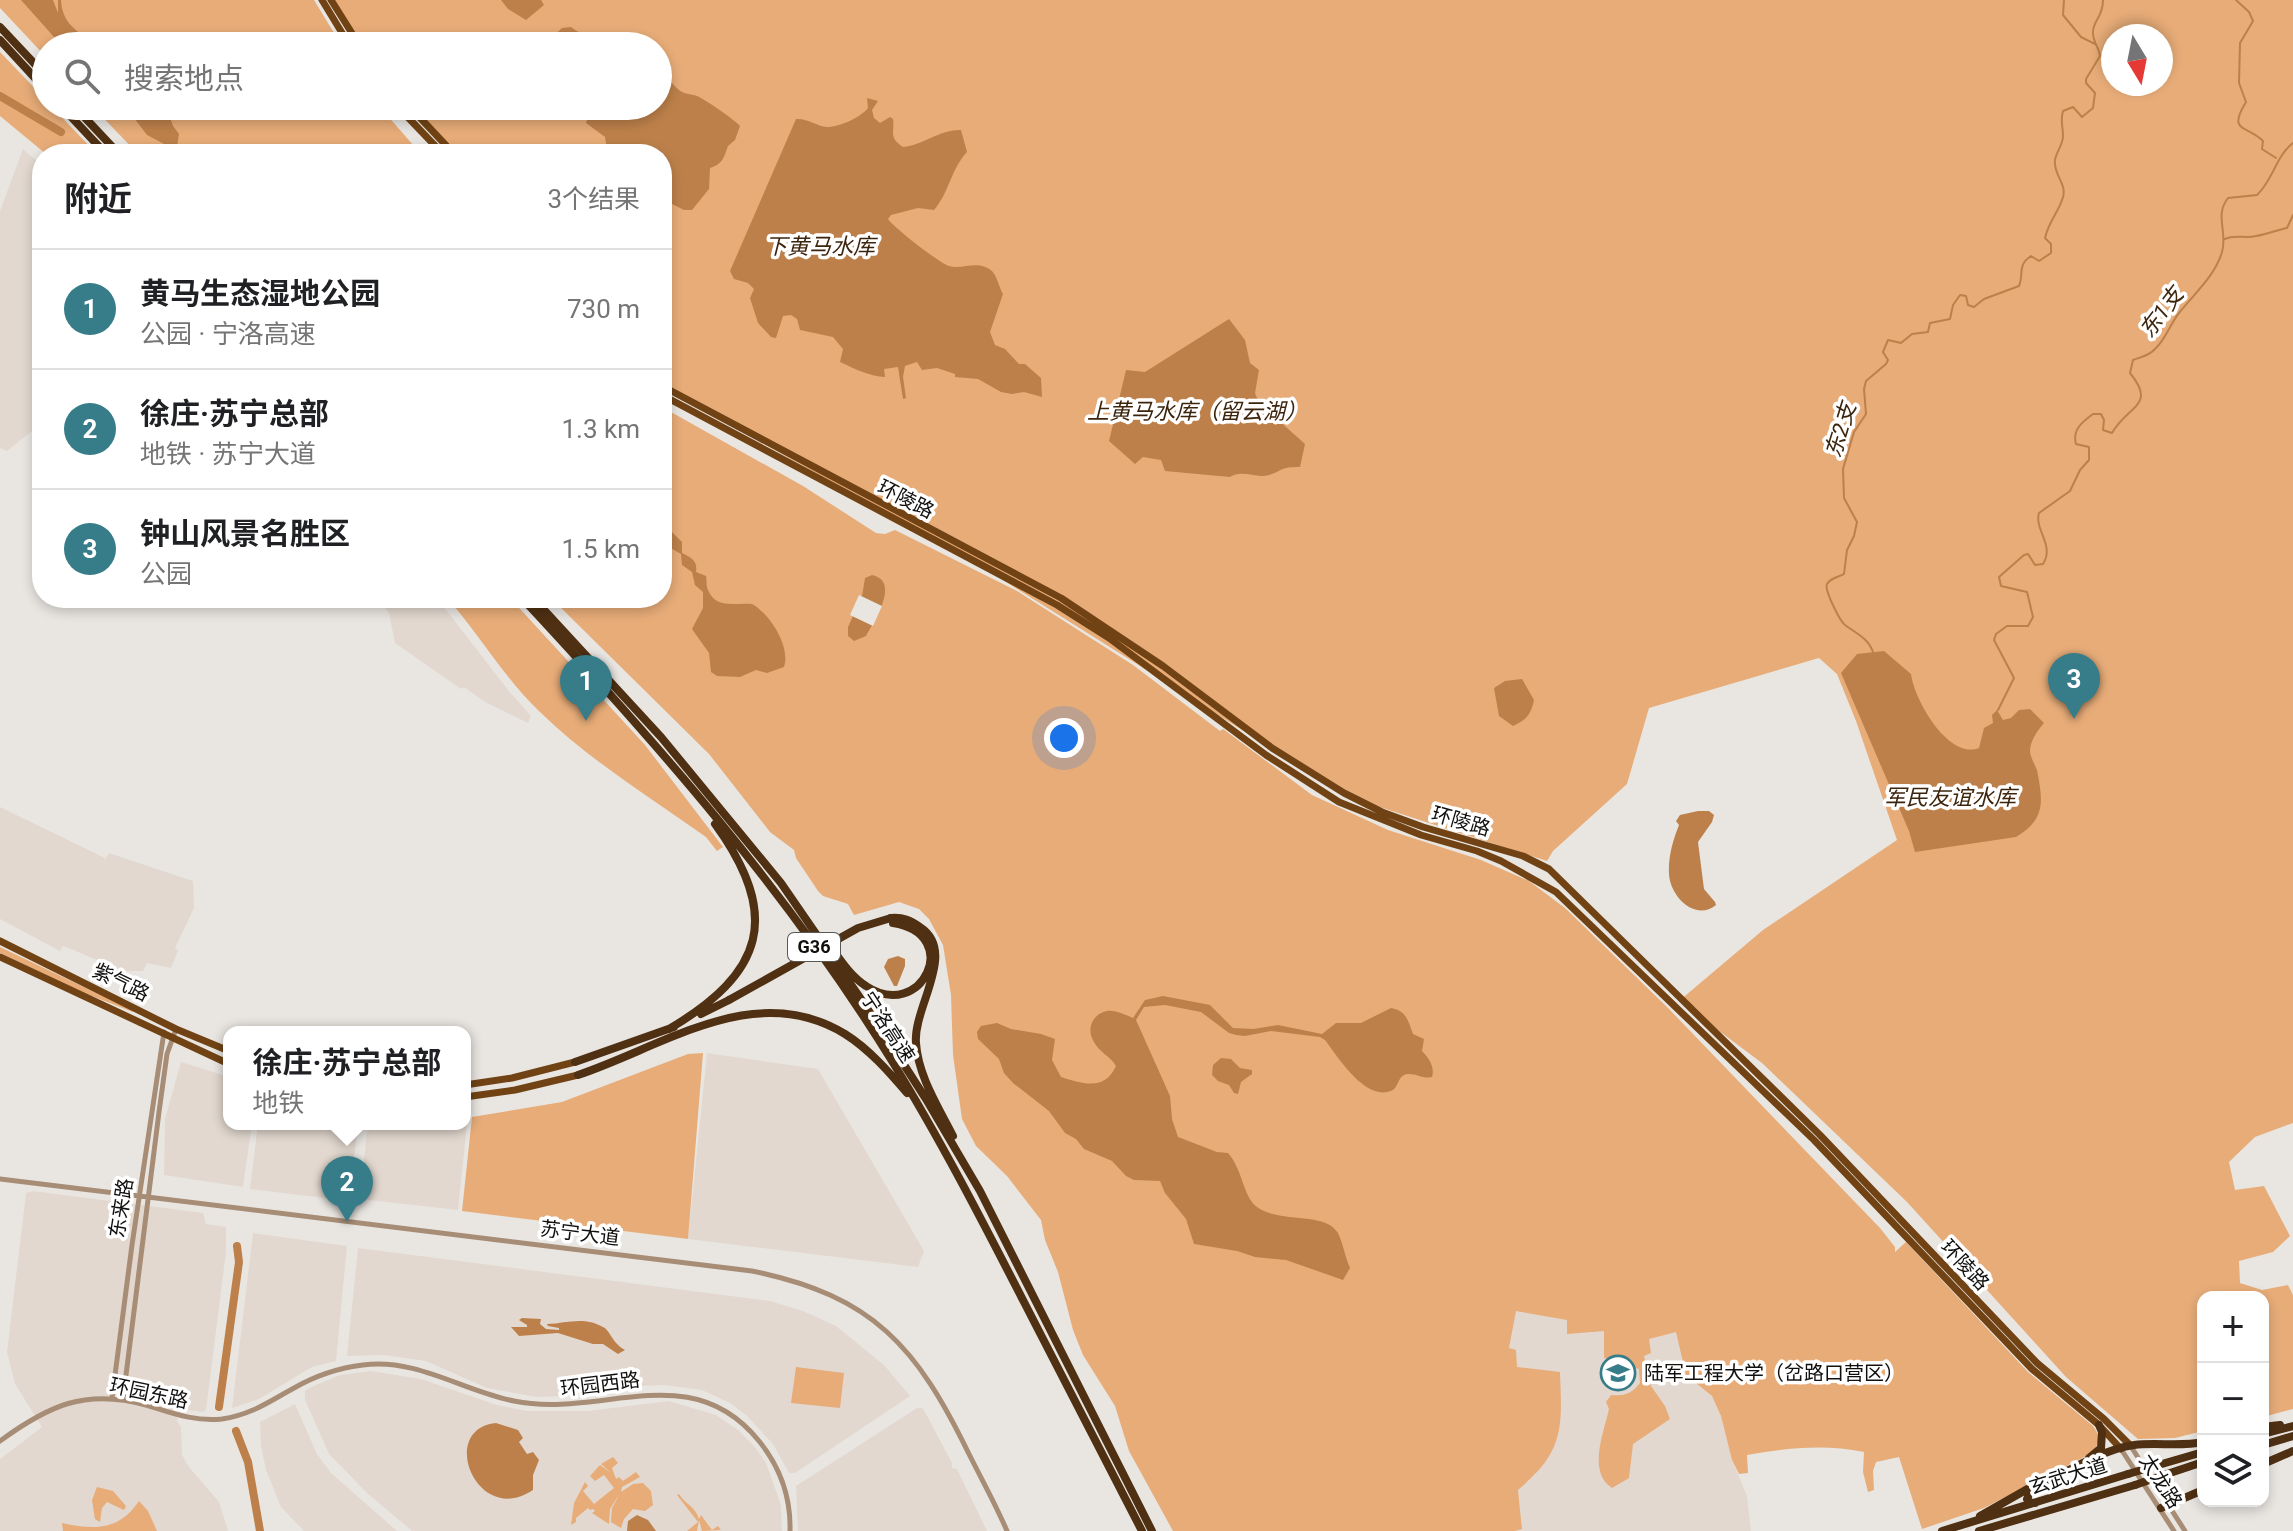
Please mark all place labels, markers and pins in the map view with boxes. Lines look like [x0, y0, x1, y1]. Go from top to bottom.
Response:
pin: 3 [2048, 653, 2100, 719]
pin: 1 [560, 655, 612, 721]
pin: 2 [321, 1156, 373, 1222]
school or university icon: 陆军工程大学（岔路口营区） [1599, 1354, 1637, 1392]
place label: 陆军工程大学（岔路口营区） [1644, 1361, 1904, 1385]

